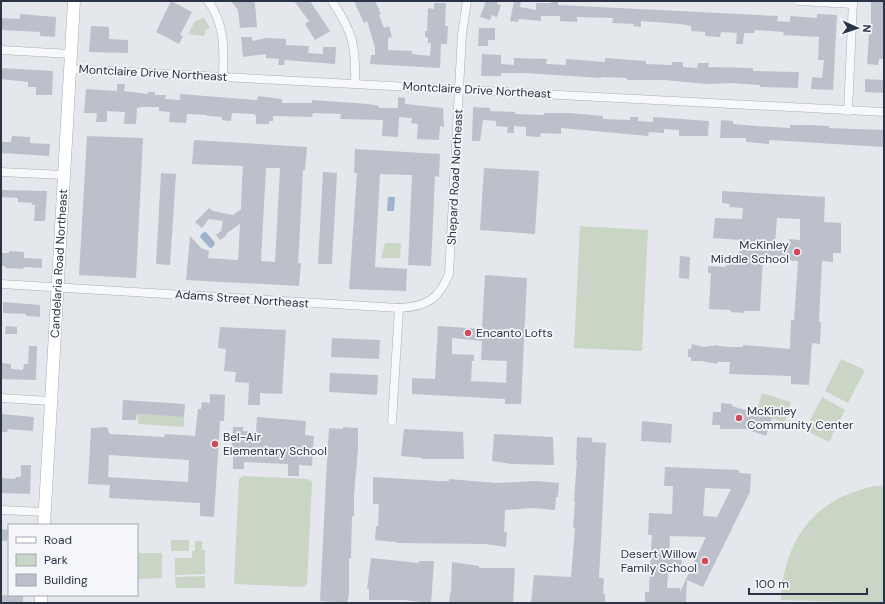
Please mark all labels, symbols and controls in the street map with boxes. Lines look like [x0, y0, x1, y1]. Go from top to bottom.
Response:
north arrow [837, 8, 877, 48]
text: N [860, 24, 874, 33]
street label: Montclaire Drive Northeast [78, 61, 228, 85]
street label: Montclaire Drive Northeast [402, 78, 552, 102]
street label: Shepard Road Northeast [443, 108, 467, 245]
street label: Candelaria Road Northeast [47, 188, 71, 338]
place label: McKinley Middle School [711, 237, 789, 267]
marker: McKinley Middle School [792, 247, 802, 257]
street label: Adams Street Northeast [175, 286, 310, 312]
place label: Encanto Lofts [476, 325, 553, 341]
marker: Encanto Lofts [463, 328, 473, 338]
place label: McKinley Community Center [747, 403, 854, 433]
marker: McKinley Community Center [734, 413, 744, 423]
place label: Bel-Air Elementary School [223, 429, 327, 459]
marker: Bel-Air Elementary School [210, 439, 220, 449]
legend [8, 524, 138, 596]
text: Road [44, 532, 72, 548]
place label: Desert Willow Family School [621, 546, 697, 576]
text: Park [44, 552, 68, 568]
marker: Desert Willow Family School [700, 556, 710, 566]
scale bar [749, 570, 867, 596]
text: Building [44, 572, 88, 588]
text: 100 m [755, 576, 789, 592]

